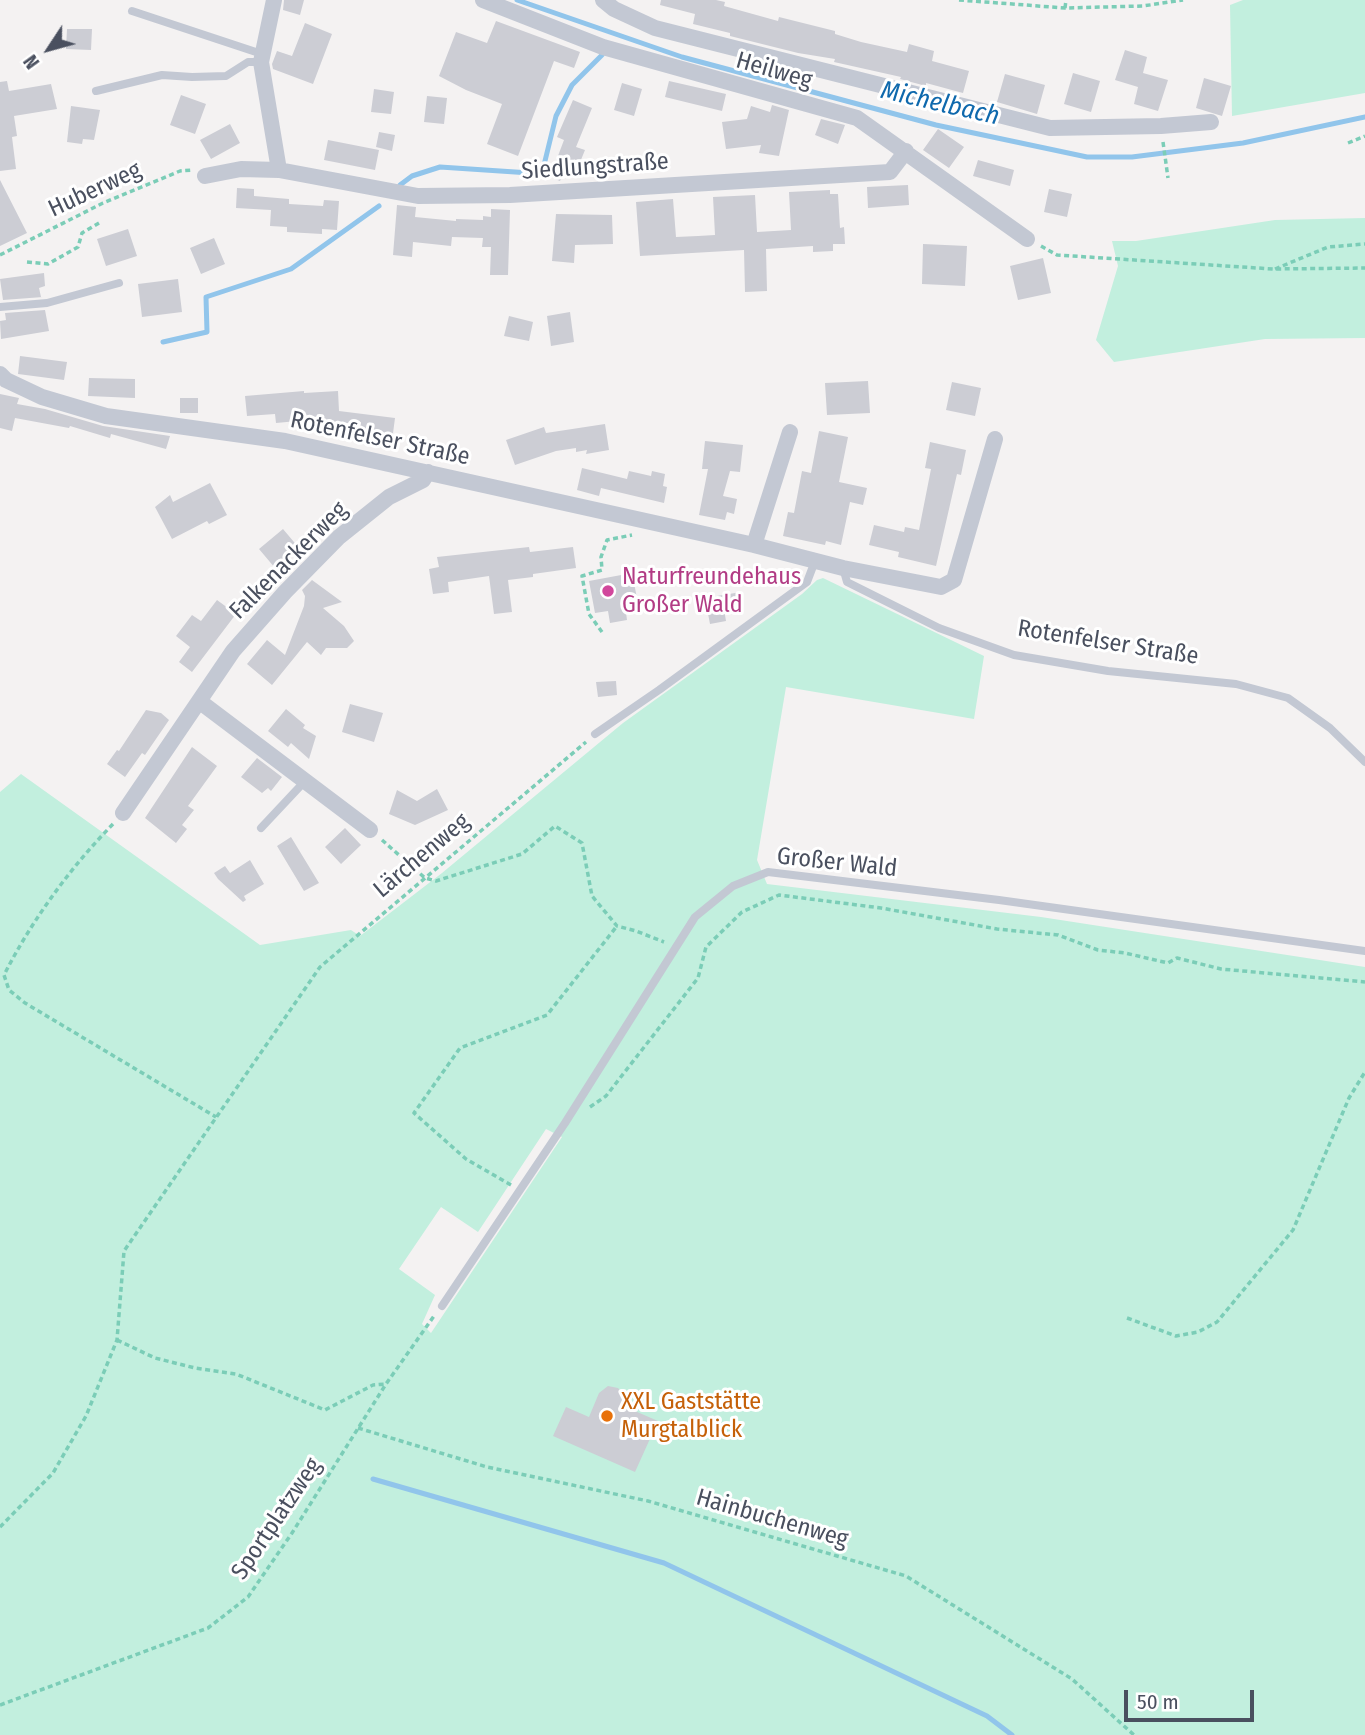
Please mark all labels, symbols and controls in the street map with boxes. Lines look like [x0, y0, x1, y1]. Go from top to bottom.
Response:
north arrow [14, 14, 84, 84]
street label: Heilweg [733, 46, 815, 96]
text: N [19, 50, 44, 73]
water label: Michelbach [878, 75, 1002, 133]
street label: Siedlungstraße [520, 147, 670, 187]
street label: Huberweg [44, 156, 146, 224]
street label: Rotenfelser Straße [288, 406, 472, 472]
street label: Falkenackerweg [224, 496, 354, 626]
place label: Naturfreundehaus Großer Wald [622, 563, 801, 619]
marker: Naturfreundehaus Großer Wald [600, 583, 616, 599]
street label: Rotenfelser Straße [1016, 614, 1200, 672]
street label: Lärchenweg [368, 808, 476, 904]
street label: Großer Wald [776, 842, 898, 884]
place label: XXL Gaststätte Murgtalblick [621, 1388, 761, 1444]
marker: XXL Gaststätte Murgtalblick [599, 1408, 615, 1424]
street label: Sportplatzweg [226, 1453, 328, 1585]
street label: Hainbuchenweg [693, 1484, 851, 1554]
scale bar [1127, 1676, 1256, 1720]
text: 50 m [1137, 1689, 1179, 1715]

